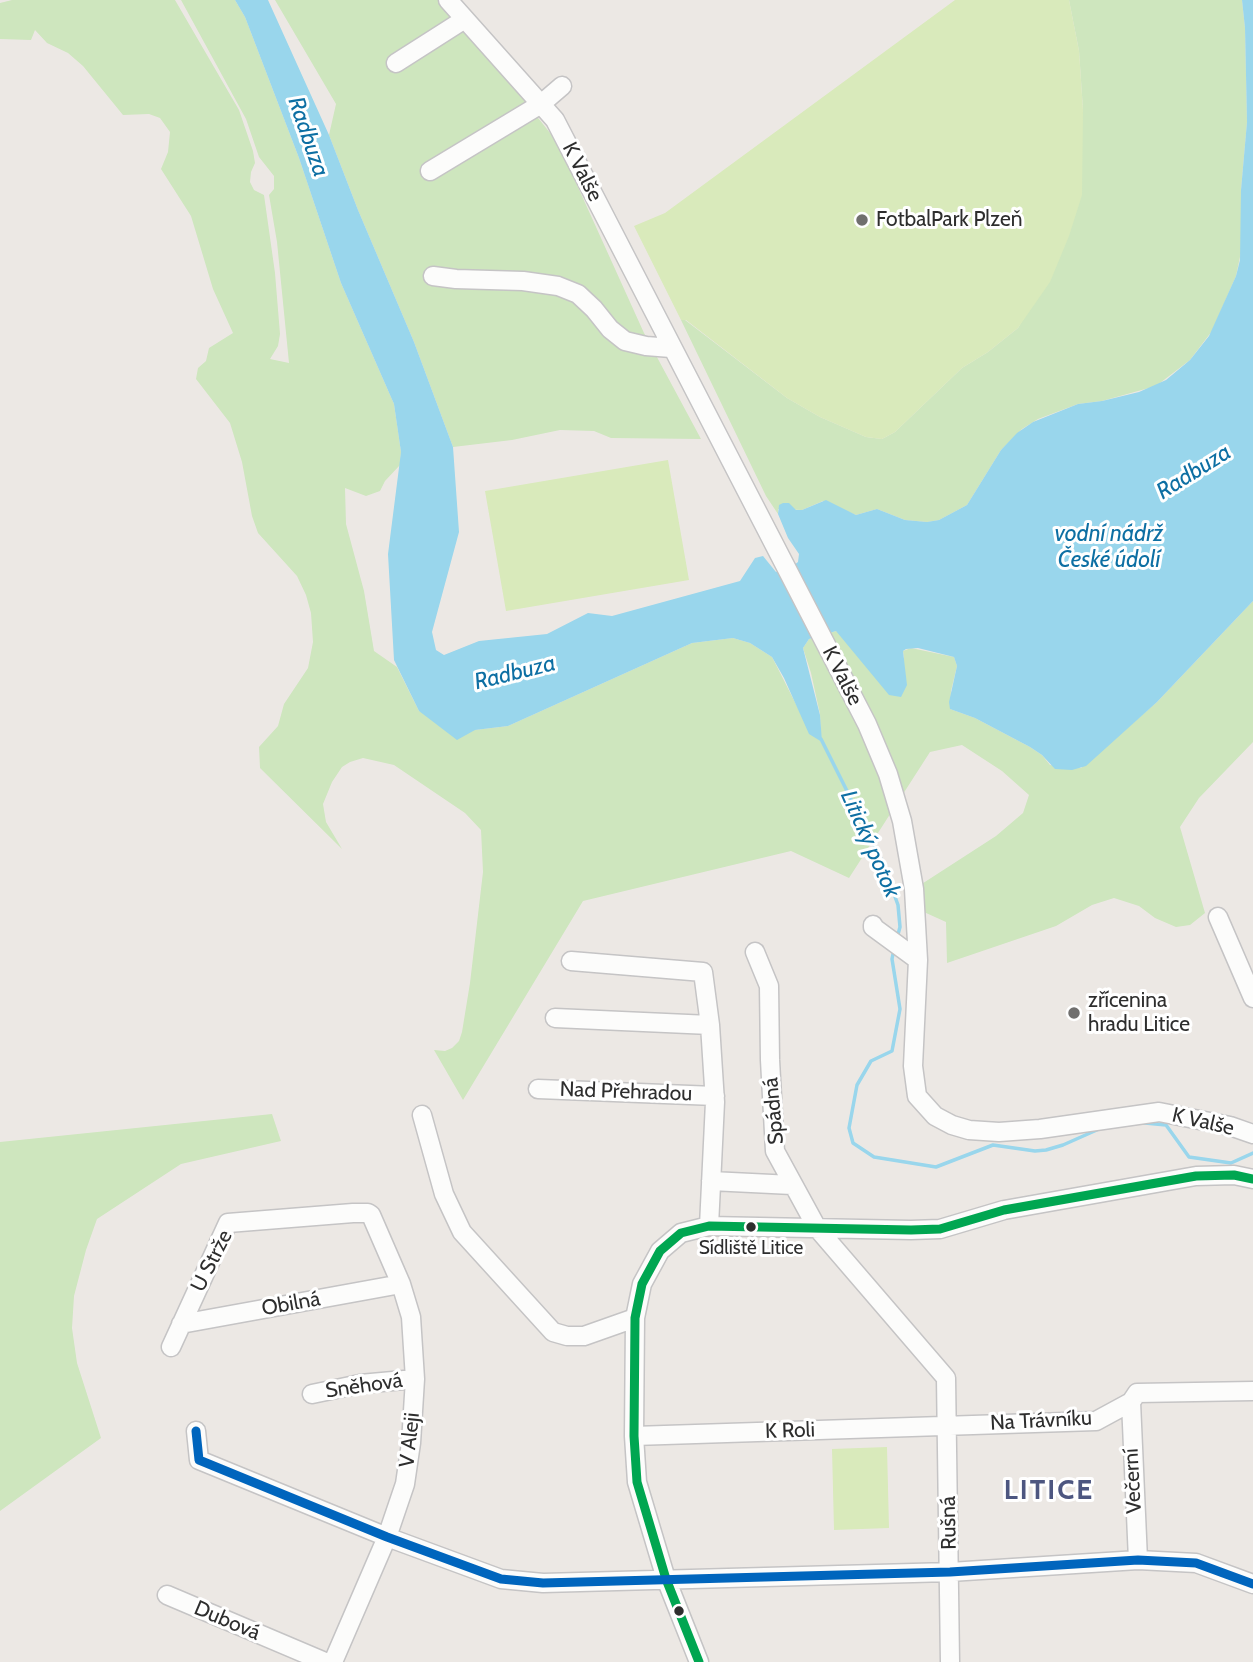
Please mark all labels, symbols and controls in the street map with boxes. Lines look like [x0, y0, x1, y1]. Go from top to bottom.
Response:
water label: Radbuza [281, 93, 335, 181]
street label: K Valše [556, 138, 608, 206]
place label: FotbalPark Plzeň [876, 207, 1022, 233]
marker: FotbalPark Plzeň [854, 212, 870, 228]
water label: Radbuza [1152, 438, 1236, 506]
water label: vodní nádrž České údolí [1055, 520, 1163, 574]
street label: K Valše [816, 642, 868, 710]
water label: Radbuza [472, 650, 558, 696]
water label: Litický potok [834, 786, 906, 902]
place label: zřícenina hradu Litice [1088, 988, 1190, 1038]
marker: zřícenina hradu Litice [1066, 1005, 1082, 1021]
street label: Spádná [759, 1076, 789, 1146]
street label: Nad Přehradou [559, 1077, 693, 1107]
street label: K Valše [1169, 1103, 1237, 1141]
marker: Sídliště Litice [744, 1220, 758, 1234]
street label: U Strže [186, 1226, 238, 1296]
place label: Sídliště Litice [699, 1237, 803, 1259]
street label: Obilná [260, 1286, 322, 1322]
street label: Sněhová [324, 1368, 404, 1404]
street label: Na Trávníku [989, 1406, 1093, 1436]
street label: V Aleji [395, 1411, 425, 1469]
street label: K Roli [765, 1418, 815, 1444]
street label: Večerní [1119, 1448, 1147, 1514]
district label: LITICE [1005, 1474, 1093, 1508]
street label: Rušná [936, 1496, 962, 1550]
street label: Dubová [190, 1596, 264, 1646]
unlabelled marker [672, 1604, 686, 1618]

